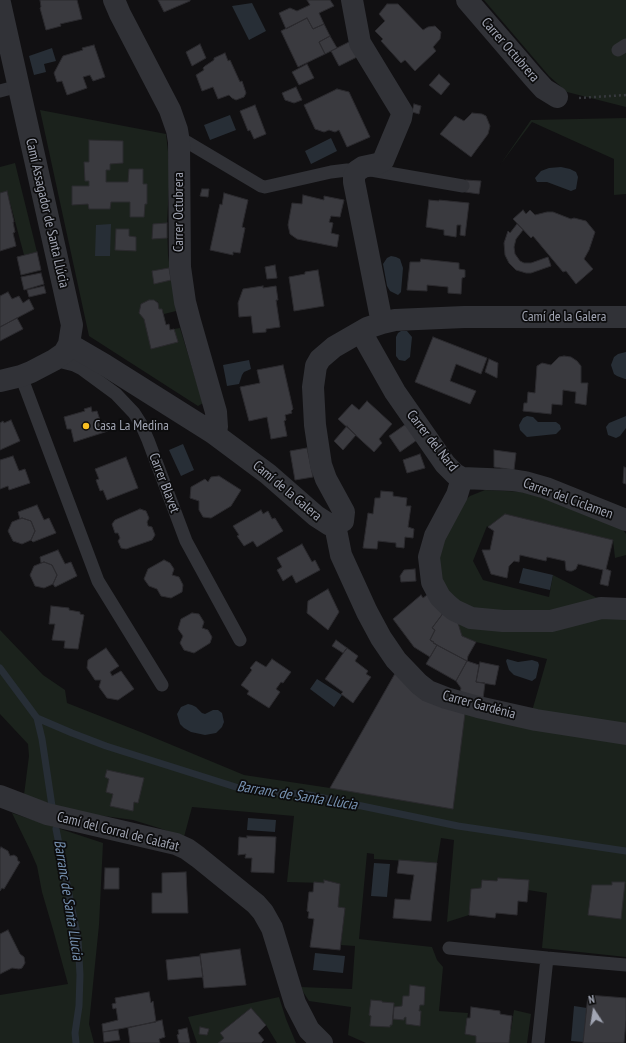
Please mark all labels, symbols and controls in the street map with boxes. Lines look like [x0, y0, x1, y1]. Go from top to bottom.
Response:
street label: Carrer Octubrera [477, 14, 543, 86]
street label: Camí Assagador de Santa Llúcia [22, 137, 72, 289]
street label: Carrer Octubrera [171, 172, 187, 252]
street label: Camí de la Galera [522, 309, 606, 325]
street label: Carrer del Nard [403, 407, 461, 475]
place label: Casa La Medina [94, 418, 169, 434]
marker: Casa La Medina [81, 421, 91, 431]
street label: Carrer Blavet [145, 451, 183, 515]
street label: Camí de la Galera [249, 457, 325, 525]
street label: Carrer del Ciclamen [521, 475, 615, 523]
street label: Carrer Gardénia [441, 687, 517, 723]
water label: Barranc de Santa Llúcia [236, 778, 358, 814]
street label: Camí del Corral de Calafat [55, 809, 181, 855]
water label: Barranc de Santa Llucia [50, 839, 86, 961]
north arrow [574, 991, 614, 1031]
text: N [587, 992, 596, 1007]

